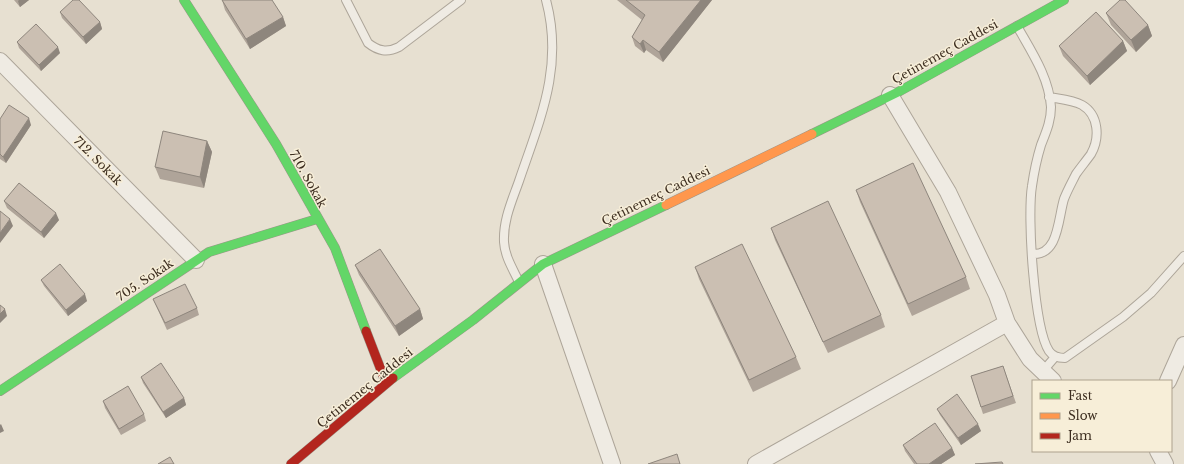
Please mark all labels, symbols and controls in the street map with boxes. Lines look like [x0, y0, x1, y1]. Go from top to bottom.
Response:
street label: Çetinemeç Caddesi [889, 16, 1000, 87]
street label: 712. Sokak [71, 133, 126, 188]
street label: 710. Sokak [287, 147, 331, 211]
street label: Çetinemeç Caddesi [599, 163, 712, 228]
street label: 705. Sokak [114, 255, 176, 304]
street label: Çetinemeç Caddesi [314, 344, 416, 431]
legend [1032, 380, 1172, 452]
text: Fast [1068, 388, 1093, 403]
text: Slow [1068, 408, 1098, 423]
text: Jam [1066, 428, 1092, 443]

